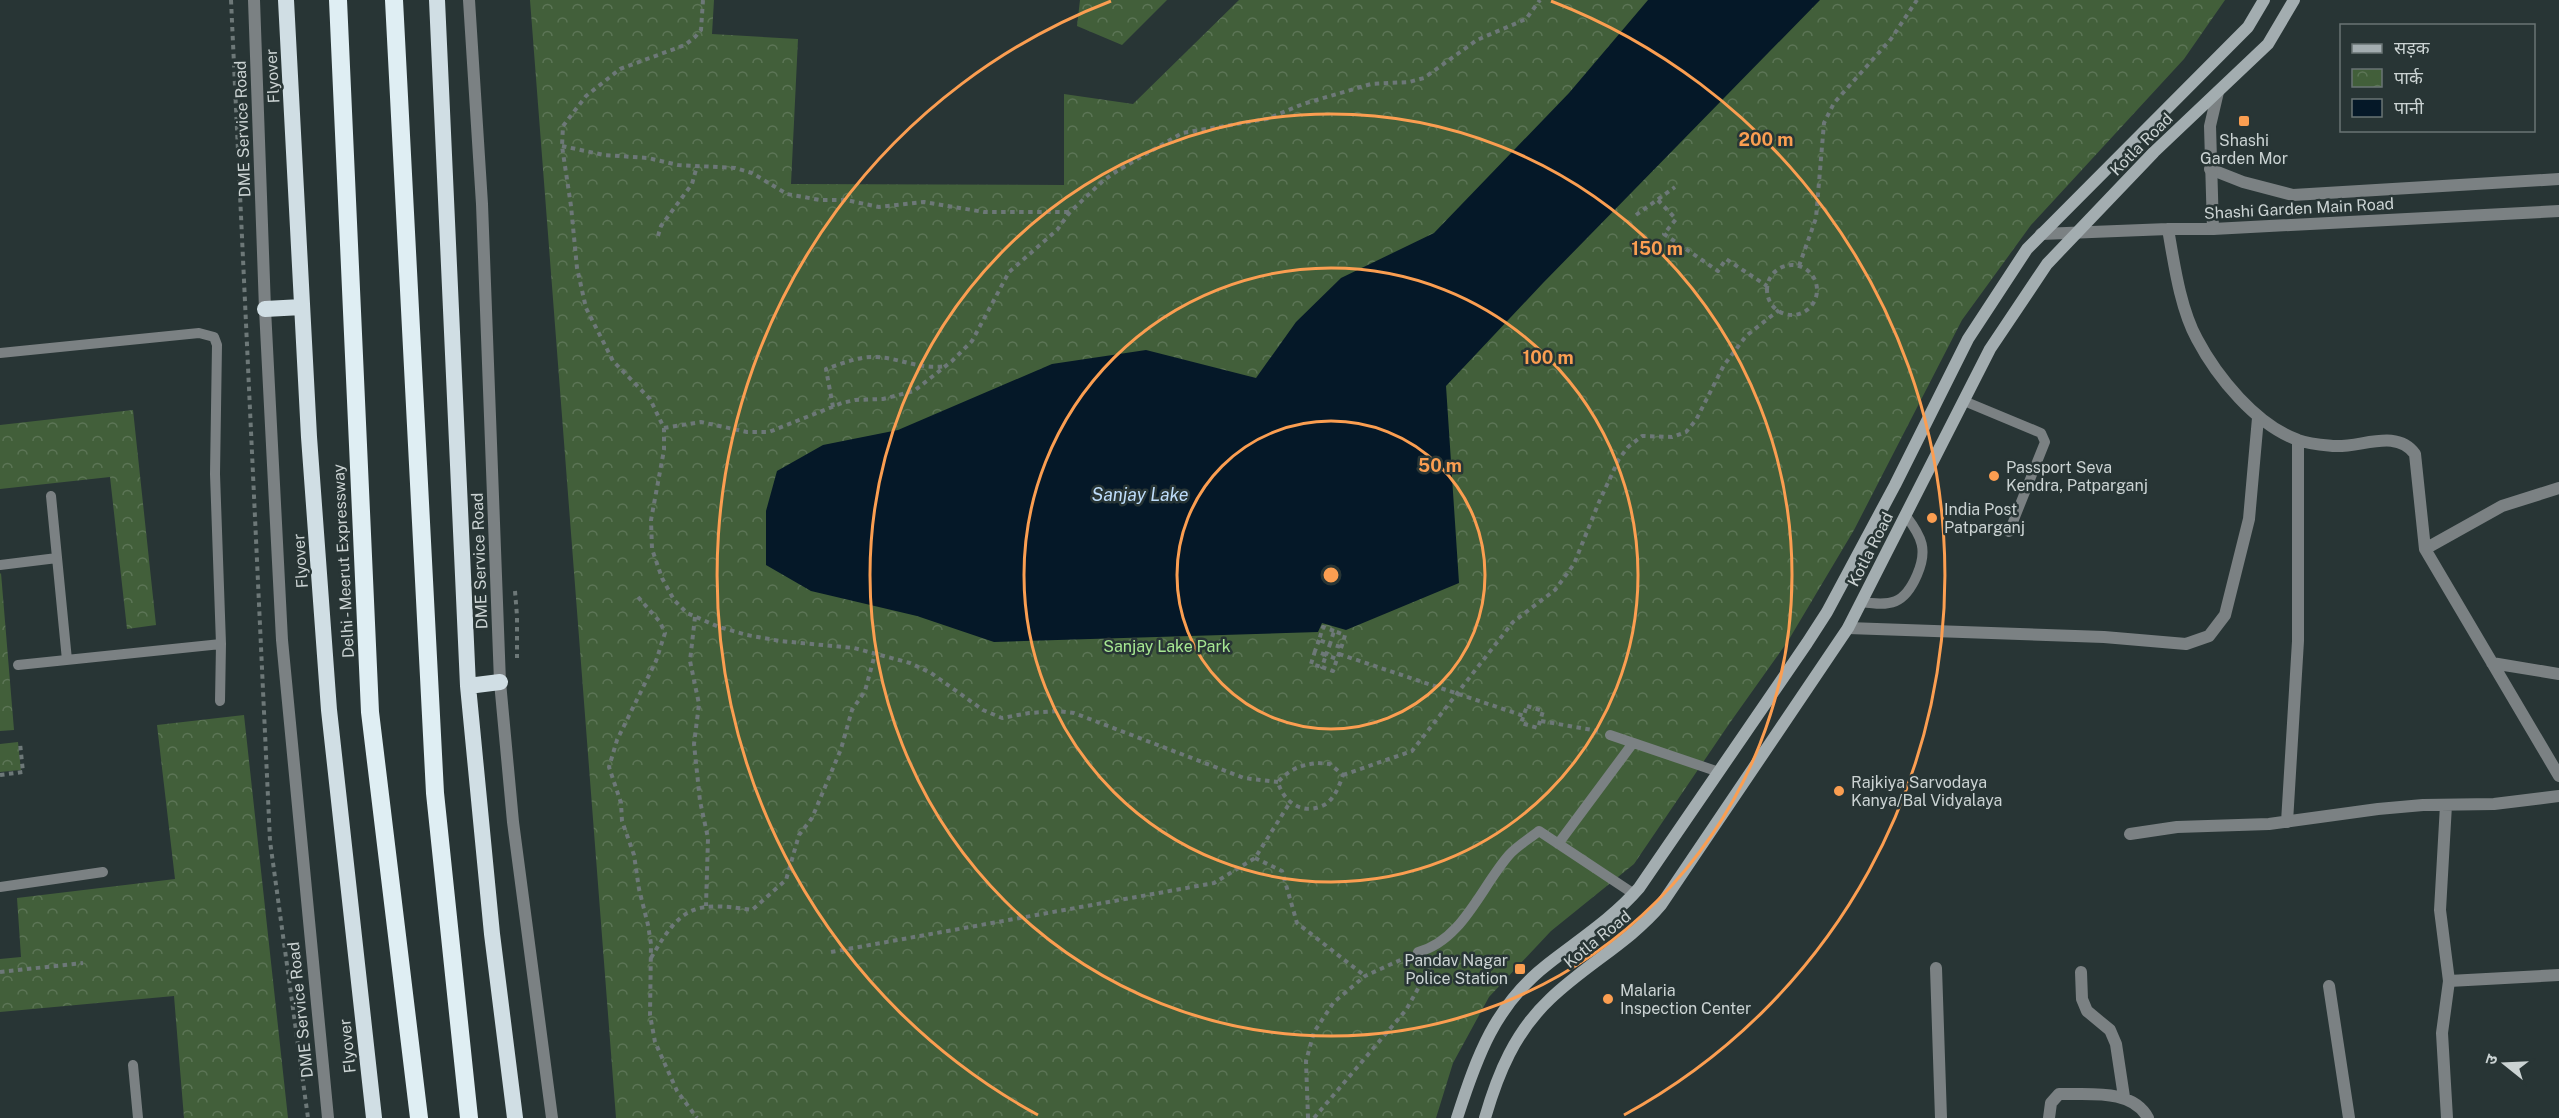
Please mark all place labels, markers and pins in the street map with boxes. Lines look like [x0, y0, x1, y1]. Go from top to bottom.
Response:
marker: Shashi Garden Mor [2237, 114, 2251, 128]
place label: Shashi Garden Mor [2200, 131, 2288, 168]
place label: Passport Seva Kendra, Patparganj [2006, 458, 2148, 495]
marker: Passport Seva Kendra, Patparganj [1987, 469, 2001, 483]
place label: India Post Patparganj [1944, 500, 2025, 537]
marker: India Post Patparganj [1925, 511, 1939, 525]
centre of rings [1321, 565, 1341, 585]
place label: Rajkiya Sarvodaya Kanya/Bal Vidyalaya [1851, 773, 2002, 810]
marker: Rajkiya Sarvodaya Kanya/Bal Vidyalaya [1832, 784, 1846, 798]
place label: Pandav Nagar Police Station [1404, 951, 1508, 988]
marker: Pandav Nagar Police Station [1513, 962, 1527, 976]
place label: Malaria Inspection Center [1620, 981, 1751, 1018]
marker: Malaria Inspection Center [1601, 992, 1615, 1006]

